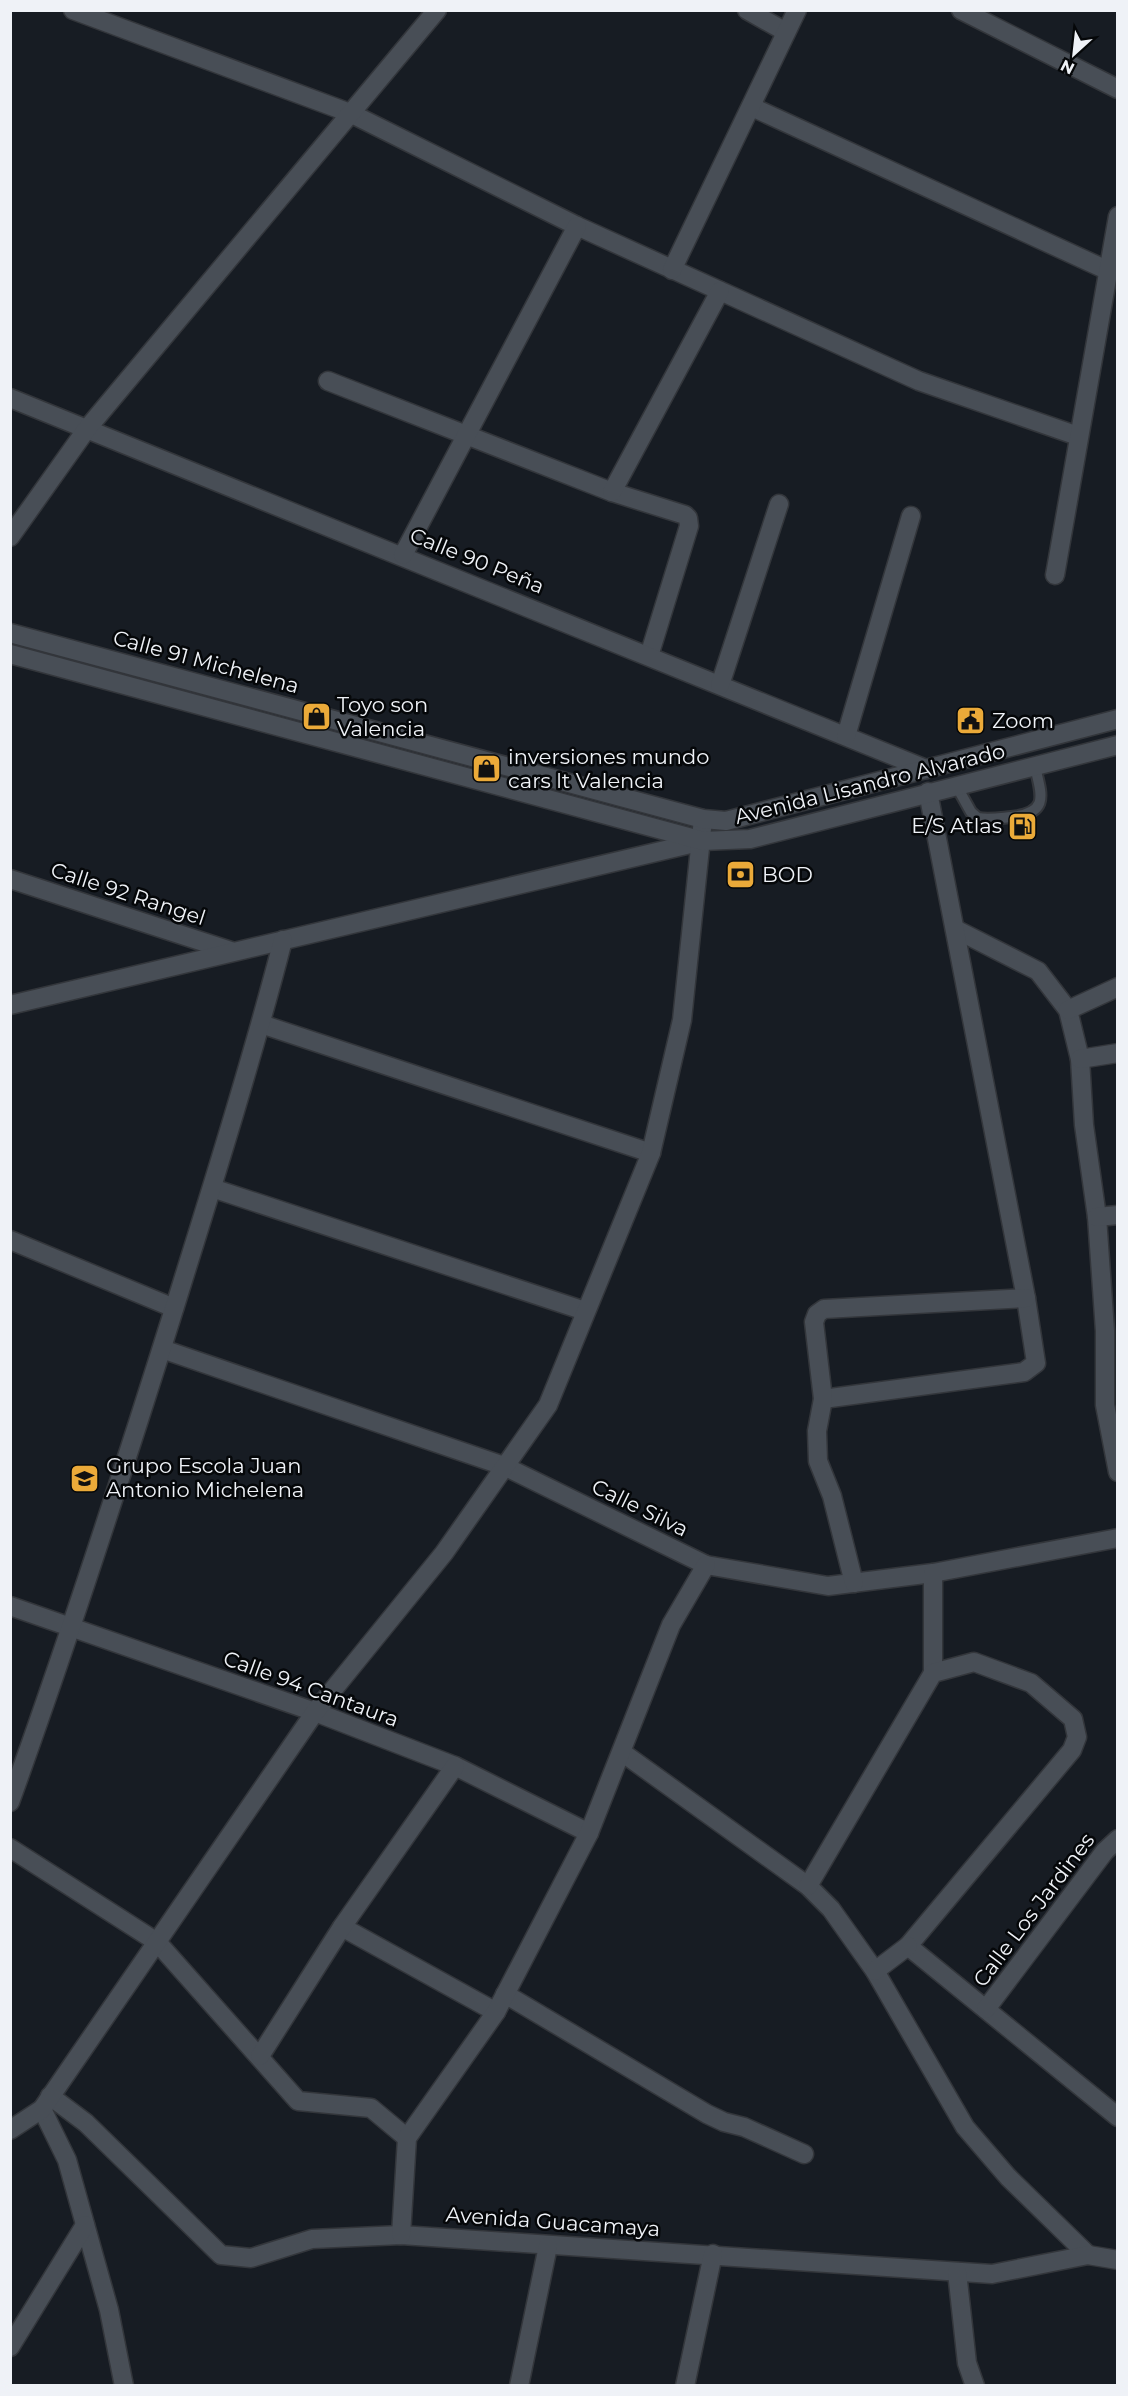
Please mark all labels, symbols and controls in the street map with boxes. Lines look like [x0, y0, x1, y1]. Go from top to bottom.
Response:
north arrow [1044, 24, 1104, 84]
text: N [1057, 56, 1077, 78]
street label: Calle 90 Peña [406, 522, 548, 599]
street label: Calle 91 Michelena [110, 625, 302, 698]
place label: Toyo son Valencia [337, 692, 428, 741]
shop icon: Toyo son Valencia [300, 701, 332, 733]
public building icon: Zoom [955, 705, 987, 737]
place label: Zoom [992, 708, 1054, 733]
street label: Avenida Lisandro Alvarado [732, 738, 1008, 829]
place label: inversiones mundo cars lt Valencia [508, 744, 709, 793]
shop icon: inversiones mundo cars lt Valencia [471, 753, 503, 785]
fuel station icon: E/S Atlas [1007, 810, 1039, 842]
place label: E/S Atlas [911, 813, 1002, 838]
street label: Calle 92 Rangel [48, 857, 209, 930]
bank icon: BOD [725, 859, 757, 891]
place label: BOD [762, 862, 813, 887]
place label: Grupo Escola Juan Antonio Michelena [106, 1453, 304, 1502]
school or university icon: Grupo Escola Juan Antonio Michelena [69, 1462, 101, 1494]
street label: Calle Silva [588, 1473, 693, 1542]
street label: Calle 94 Cantaura [220, 1645, 402, 1732]
street label: Calle Los Jardines [968, 1828, 1099, 1991]
street label: Avenida Guacamaya [445, 2202, 661, 2241]

